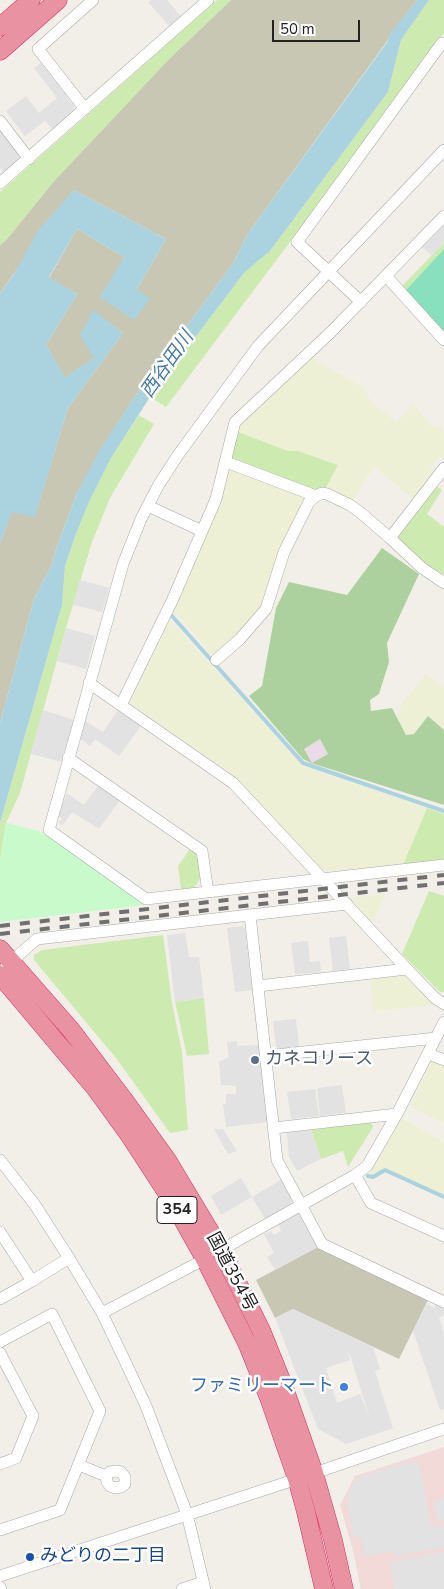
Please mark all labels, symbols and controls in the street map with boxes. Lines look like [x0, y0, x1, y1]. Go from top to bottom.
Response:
scale bar [274, 10, 362, 42]
text: 50 m [280, 19, 315, 39]
water label: 西谷田川 [137, 327, 199, 403]
place label: カネコリース [265, 1049, 373, 1071]
marker: カネコリース [249, 1054, 261, 1066]
road number: 354 [157, 1196, 197, 1224]
street label: 国道354号 [201, 1229, 261, 1315]
place label: ファミリーマート [190, 1376, 334, 1398]
marker: ファミリーマート [338, 1381, 350, 1393]
place label: みどりの二丁目 [40, 1546, 166, 1568]
marker: みどりの二丁目 [24, 1551, 36, 1563]

